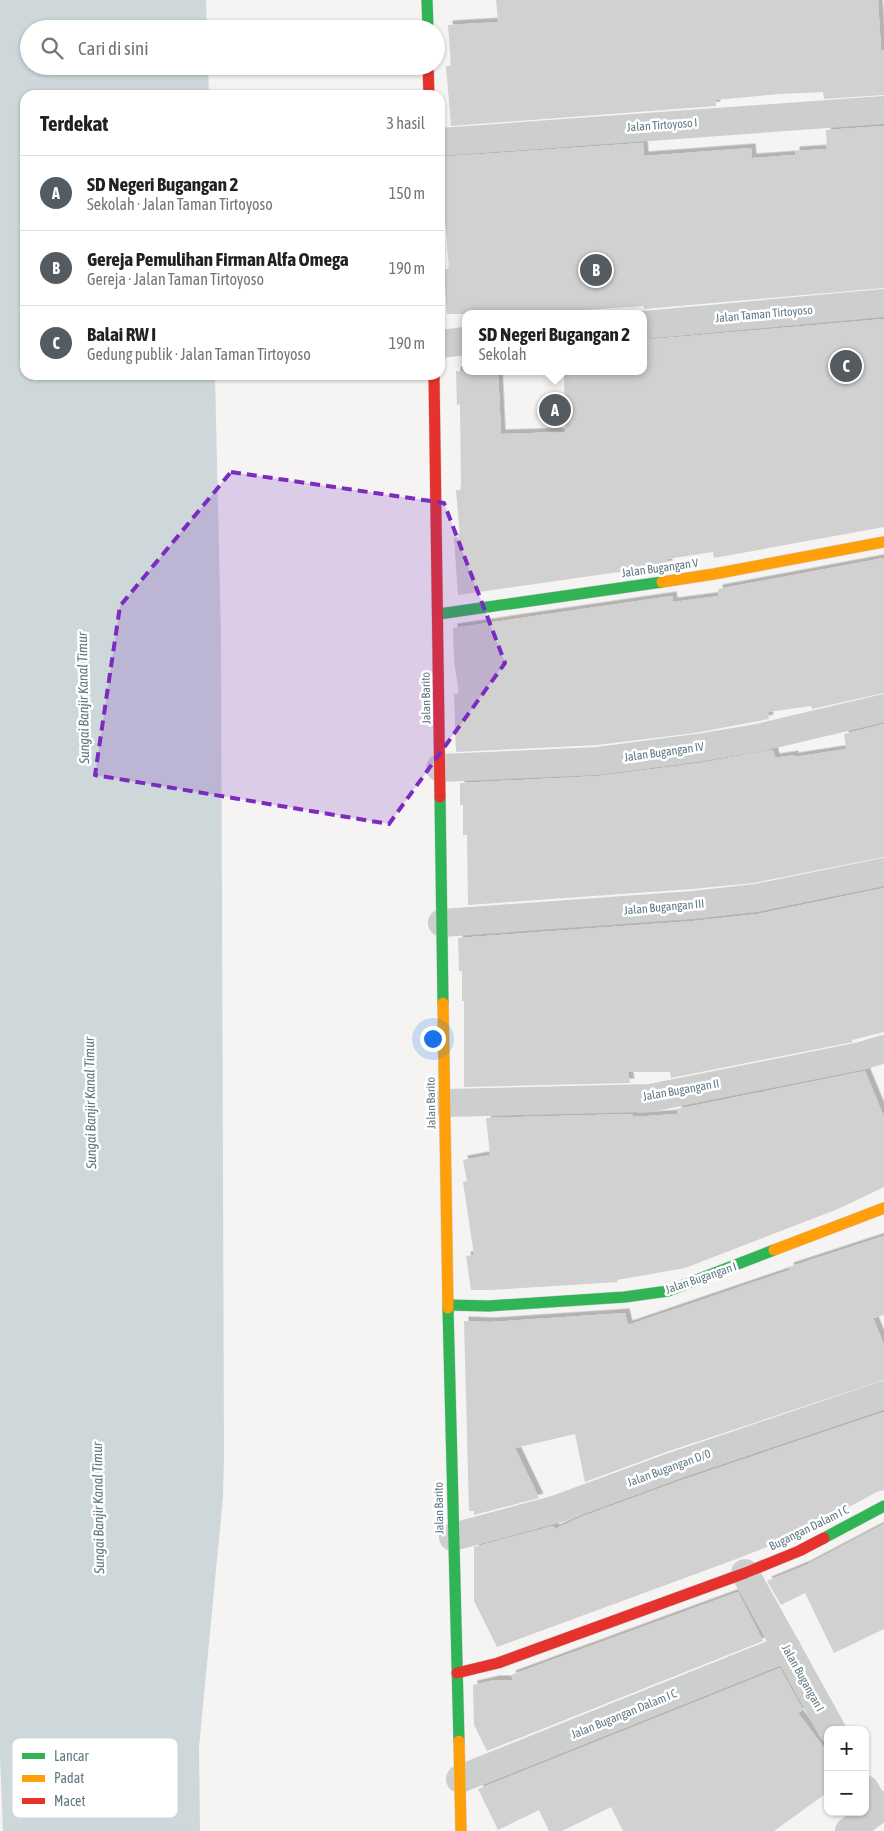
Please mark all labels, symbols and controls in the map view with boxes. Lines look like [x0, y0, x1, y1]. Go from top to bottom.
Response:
search box [20, 20, 445, 75]
icon: search [38, 34, 66, 62]
text: Cari di sini [78, 37, 149, 59]
text: Terdekat [40, 111, 108, 135]
text: 3 hasil [387, 114, 425, 132]
street label: Jalan Tirtoyoso I [626, 116, 698, 134]
text: SD Negeri Bugangan 2 [87, 173, 238, 195]
text: A [52, 184, 60, 202]
text: 150 m [389, 184, 425, 202]
text: Sekolah · Jalan Taman Tirtoyoso [87, 195, 273, 213]
text: Gereja Pemulihan Firman Alfa Omega [87, 248, 349, 270]
pin: B [580, 251, 612, 289]
text: B [52, 259, 60, 277]
text: 190 m [389, 259, 425, 277]
text: Gereja · Jalan Taman Tirtoyoso [87, 270, 264, 288]
street label: Jalan Taman Tirtoyoso [715, 303, 814, 325]
popup [462, 310, 647, 375]
text: Balai RW I [87, 323, 156, 345]
text: SD Negeri Bugangan 2 [479, 323, 630, 345]
text: C [52, 334, 60, 352]
text: 190 m [389, 334, 425, 352]
text: Gedung publik · Jalan Taman Tirtoyoso [87, 345, 311, 363]
text: Sekolah [479, 345, 526, 363]
pin: C [830, 347, 862, 385]
pin: A [539, 391, 571, 429]
street label: Jalan Bugangan V [621, 556, 699, 580]
water label: Sungai Banjir Kanal Timur [74, 631, 92, 765]
street label: Jalan Barito [419, 671, 433, 724]
street label: Jalan Bugangan IV [623, 739, 705, 765]
street label: Jalan Bugangan III [623, 897, 705, 917]
your location [420, 1026, 446, 1052]
water label: Sungai Banjir Kanal Timur [81, 1036, 99, 1170]
street label: Jalan Barito [424, 1076, 438, 1129]
street label: Jalan Bugangan II [642, 1076, 720, 1104]
street label: Jalan Bugangan I [664, 1259, 738, 1297]
water label: Sungai Banjir Kanal Timur [89, 1441, 107, 1575]
street label: Jalan Bugangan D/0 [625, 1446, 713, 1490]
street label: Jalan Barito [432, 1481, 446, 1534]
street label: Bugangan Dalam I C [767, 1502, 852, 1553]
street label: Jalan Bugangan I [779, 1642, 827, 1714]
street label: Jalan Bugangan Dalam I C [569, 1686, 679, 1742]
map controls [824, 1726, 869, 1816]
button: + [824, 1726, 869, 1771]
legend [12, 1738, 178, 1818]
text: Lancar [54, 1748, 89, 1764]
text: Padat [54, 1770, 84, 1786]
button: − [824, 1771, 869, 1816]
text: Macet [54, 1793, 85, 1809]

